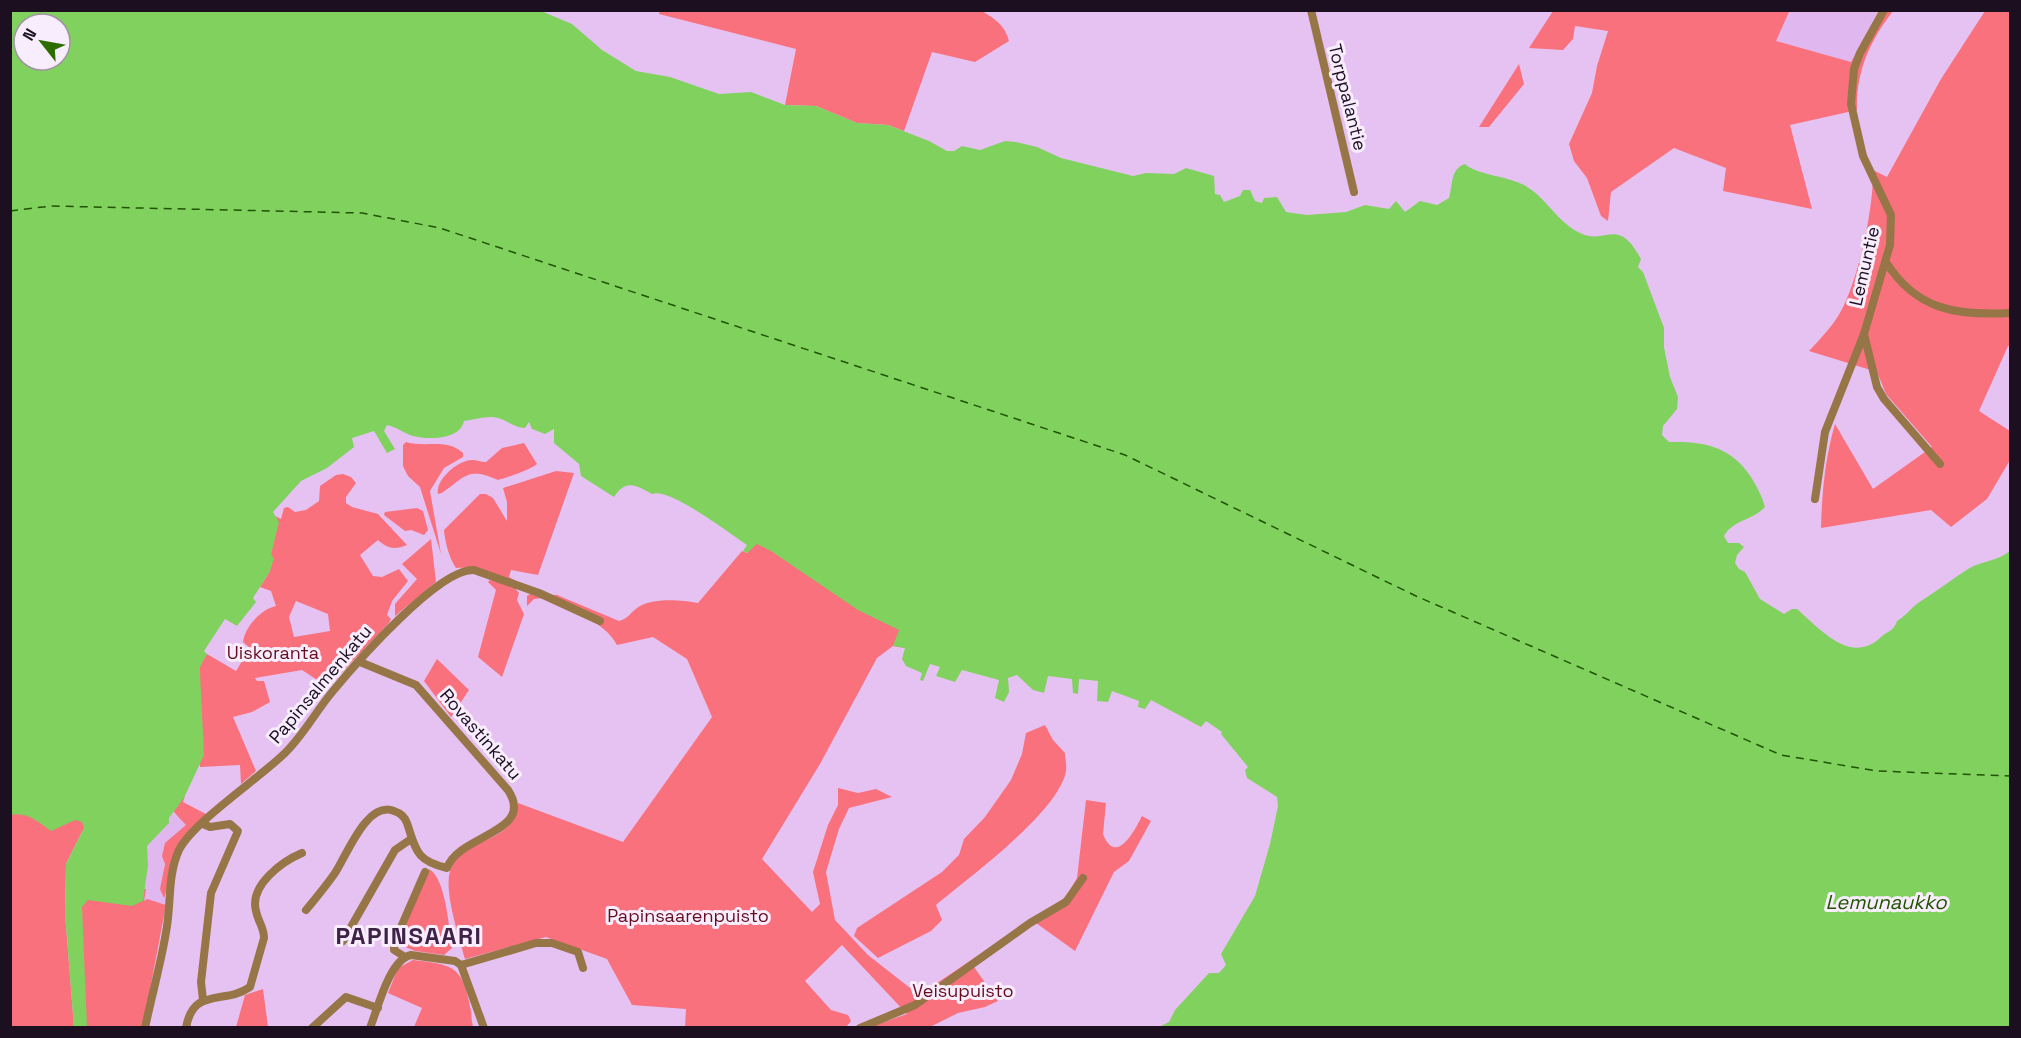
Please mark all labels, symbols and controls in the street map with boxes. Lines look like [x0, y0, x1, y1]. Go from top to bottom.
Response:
north arrow [12, 12, 72, 72]
text: N [18, 25, 41, 45]
street label: Torppalantie [1324, 41, 1372, 153]
street label: Lemuntie [1844, 224, 1884, 308]
street label: Papinsalmenkatu [264, 620, 376, 748]
park label: Uiskoranta [227, 641, 319, 664]
street label: Rovastinkatu [435, 684, 527, 784]
water label: Lemunaukko [1825, 889, 1947, 915]
park label: Papinsaarenpuisto [607, 904, 769, 927]
district label: PAPINSAARI [336, 920, 482, 951]
park label: Veisupuisto [912, 979, 1014, 1002]

